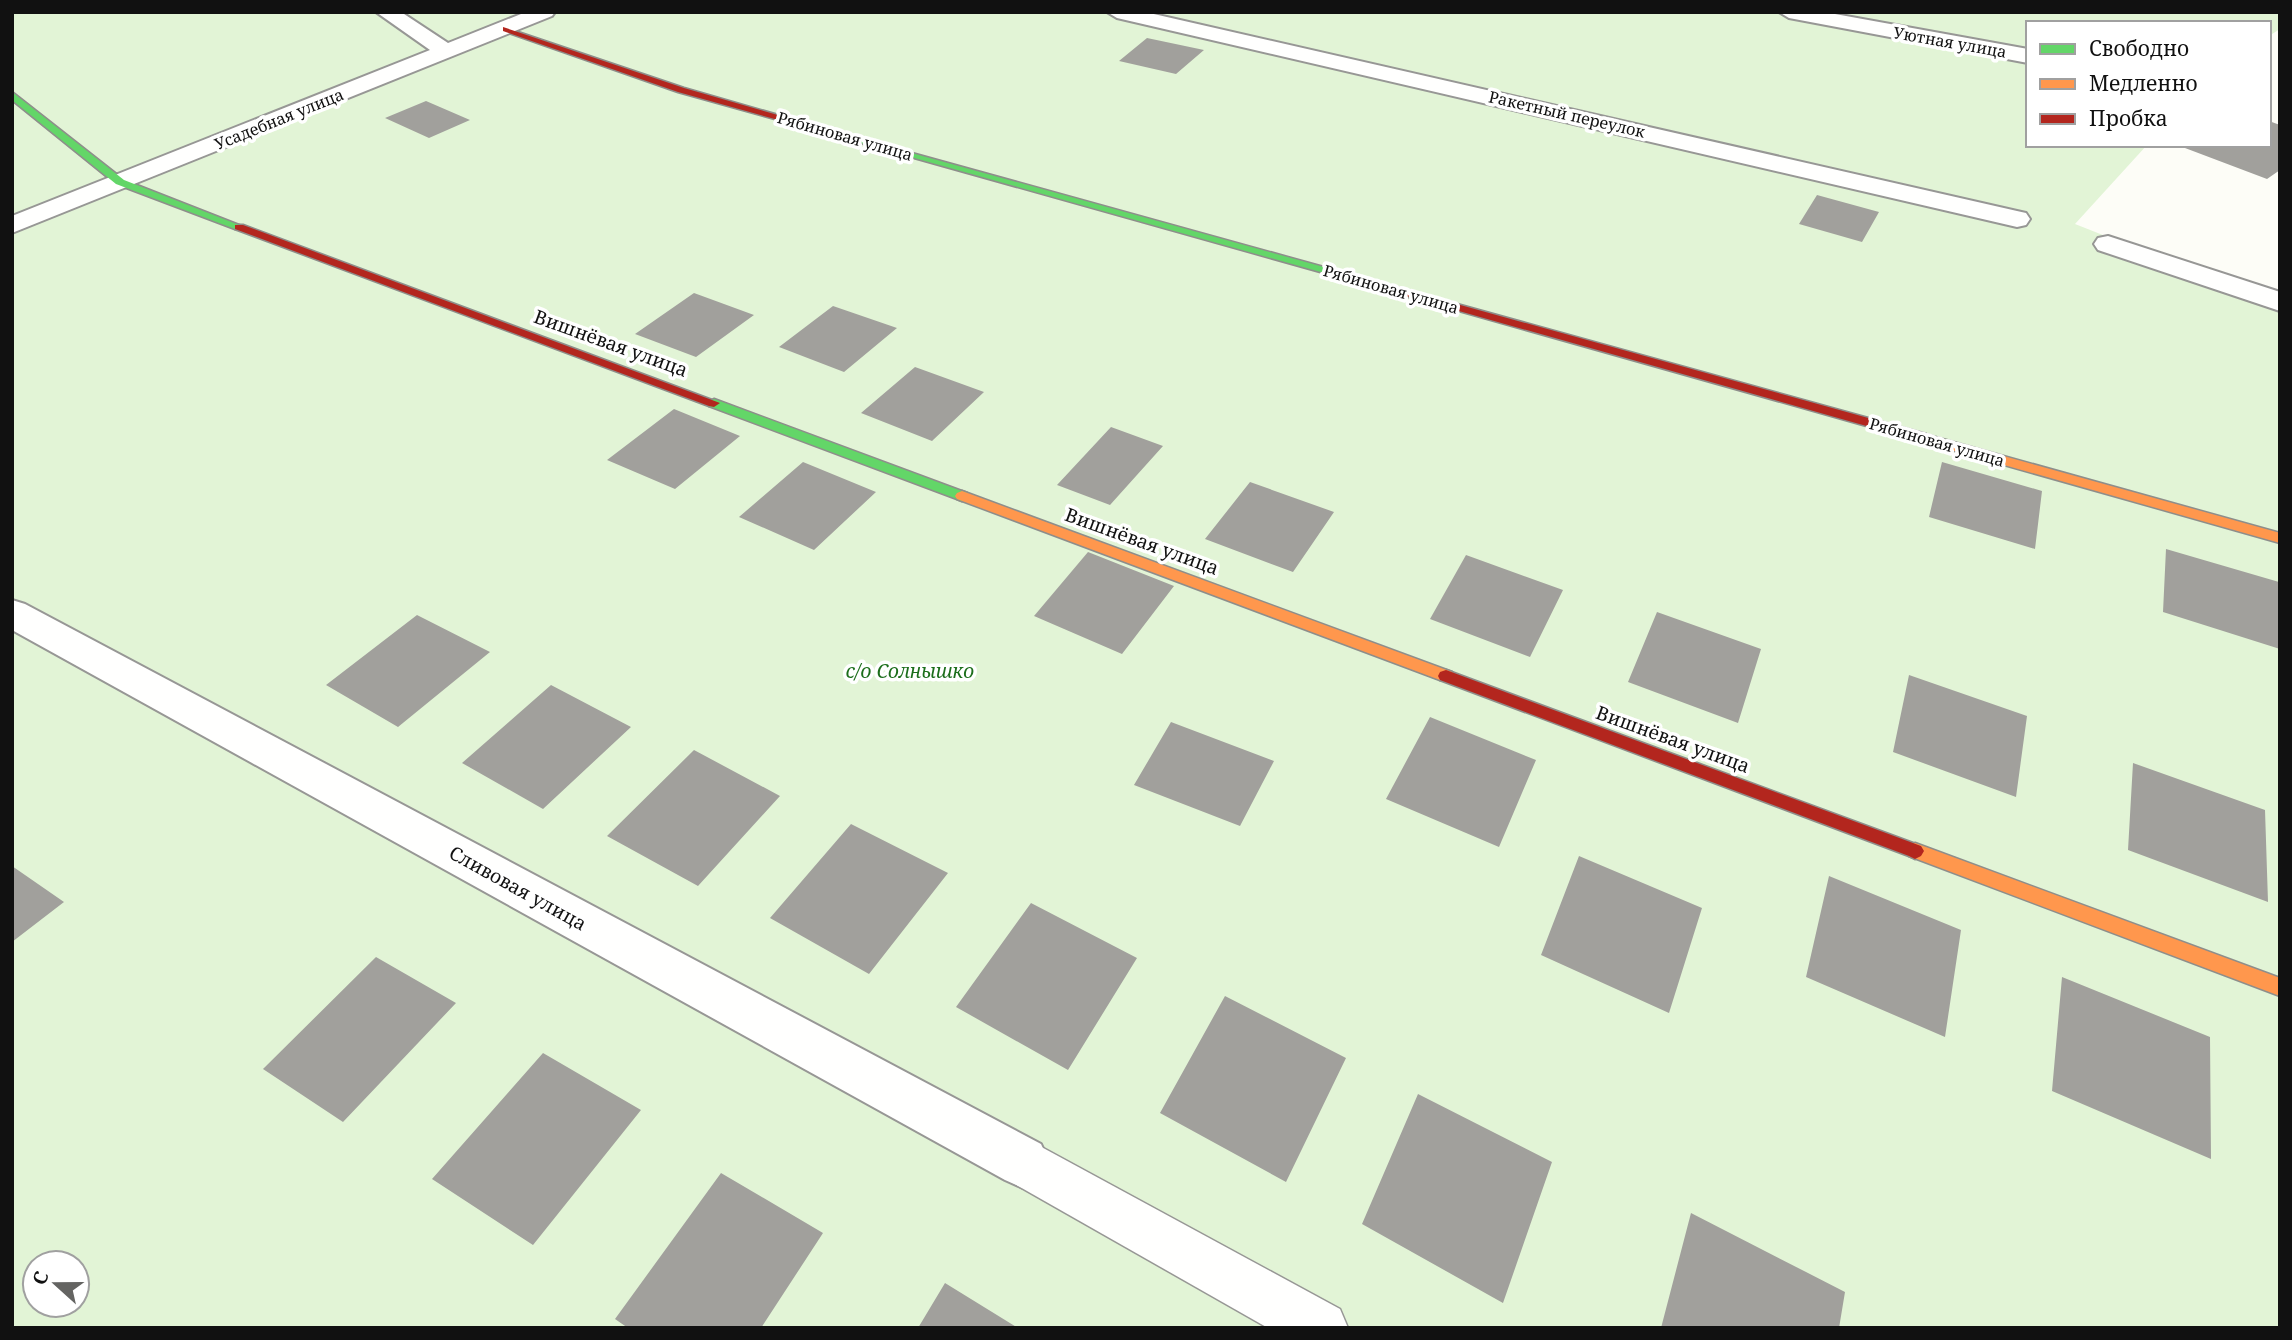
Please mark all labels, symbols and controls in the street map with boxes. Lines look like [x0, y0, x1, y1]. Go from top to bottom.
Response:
street label: Уютная улица [1892, 21, 2008, 63]
legend [2026, 21, 2271, 147]
text: Свободно [2089, 34, 2189, 62]
text: Медленно [2089, 69, 2198, 97]
street label: Усадебная улица [211, 83, 347, 155]
street label: Ракетный переулок [1487, 85, 1648, 143]
text: Пробка [2089, 104, 2168, 132]
street label: Рябиновая улица [775, 106, 915, 166]
street label: Рябиновая улица [1321, 259, 1461, 319]
street label: Вишнёвая улица [531, 303, 691, 383]
street label: Рябиновая улица [1867, 412, 2007, 472]
street label: Вишнёвая улица [1062, 501, 1222, 581]
park label: с/о Солнышко [846, 658, 974, 684]
street label: Вишнёвая улица [1593, 699, 1753, 779]
street label: Сливовая улица [445, 839, 591, 937]
north arrow [21, 1249, 91, 1319]
text: С [26, 1267, 55, 1288]

